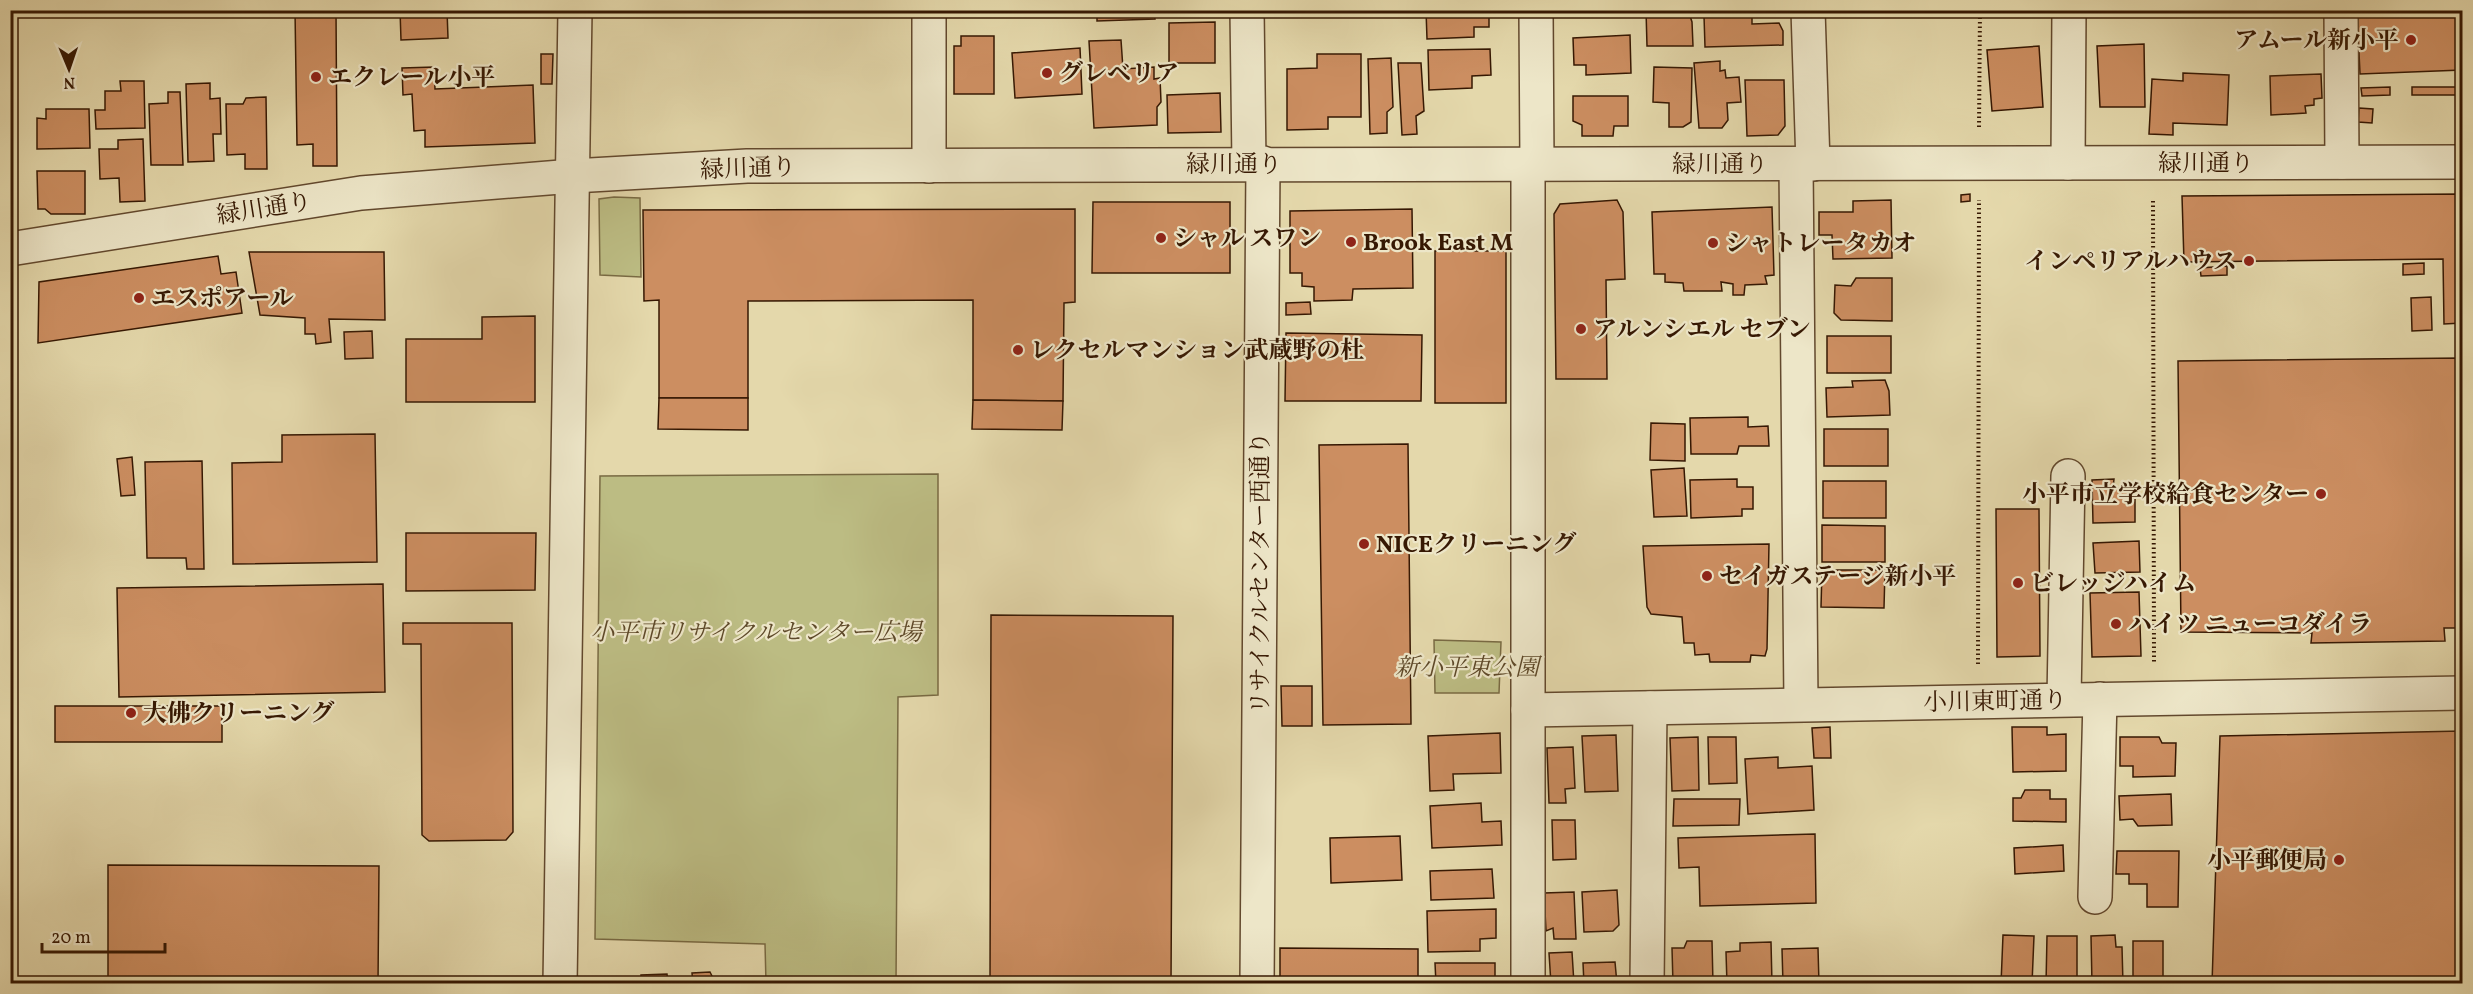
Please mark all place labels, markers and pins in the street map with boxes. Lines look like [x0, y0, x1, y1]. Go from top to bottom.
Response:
place label: アムール新小平 [2234, 25, 2399, 59]
marker: アムール新小平 [2404, 33, 2418, 47]
place label: グレベリア [1059, 58, 1179, 92]
place label: エクレール小平 [328, 62, 496, 96]
marker: グレベリア [1040, 66, 1054, 80]
marker: エクレール小平 [309, 70, 323, 84]
place label: シャル スワン [1173, 223, 1321, 257]
place label: Brook East M [1363, 227, 1513, 261]
place label: シャトレータカオ [1725, 228, 1917, 262]
marker: シャル スワン [1154, 231, 1168, 245]
marker: Brook East M [1344, 235, 1358, 249]
marker: シャトレータカオ [1706, 236, 1720, 250]
place label: インペリアルハウス [2024, 246, 2237, 280]
marker: インペリアルハウス [2242, 254, 2256, 268]
place label: エスポアール [151, 283, 294, 317]
marker: エスポアール [132, 291, 146, 305]
place label: アルンシエル セブン [1593, 314, 1811, 348]
marker: アルンシエル セブン [1574, 322, 1588, 336]
place label: レクセルマンション武蔵野の杜 [1030, 335, 1364, 369]
marker: レクセルマンション武蔵野の杜 [1011, 343, 1025, 357]
place label: 小平市立学校給食センター [2022, 479, 2309, 513]
marker: 小平市立学校給食センター [2314, 487, 2328, 501]
place label: NICEクリーニング [1376, 529, 1577, 563]
marker: NICEクリーニング [1357, 537, 1371, 551]
place label: セイガステージ新小平 [1719, 561, 1957, 595]
place label: ビレッジハイム [2030, 568, 2196, 602]
marker: セイガステージ新小平 [1700, 569, 1714, 583]
marker: ビレッジハイム [2011, 576, 2025, 590]
place label: ハイツ ニューコダイラ [2128, 609, 2372, 643]
marker: ハイツ ニューコダイラ [2109, 617, 2123, 631]
place label: 大佛クリーニング [143, 698, 335, 732]
marker: 大佛クリーニング [124, 706, 138, 720]
place label: 小平郵便局 [2207, 845, 2327, 879]
marker: 小平郵便局 [2332, 853, 2346, 867]

